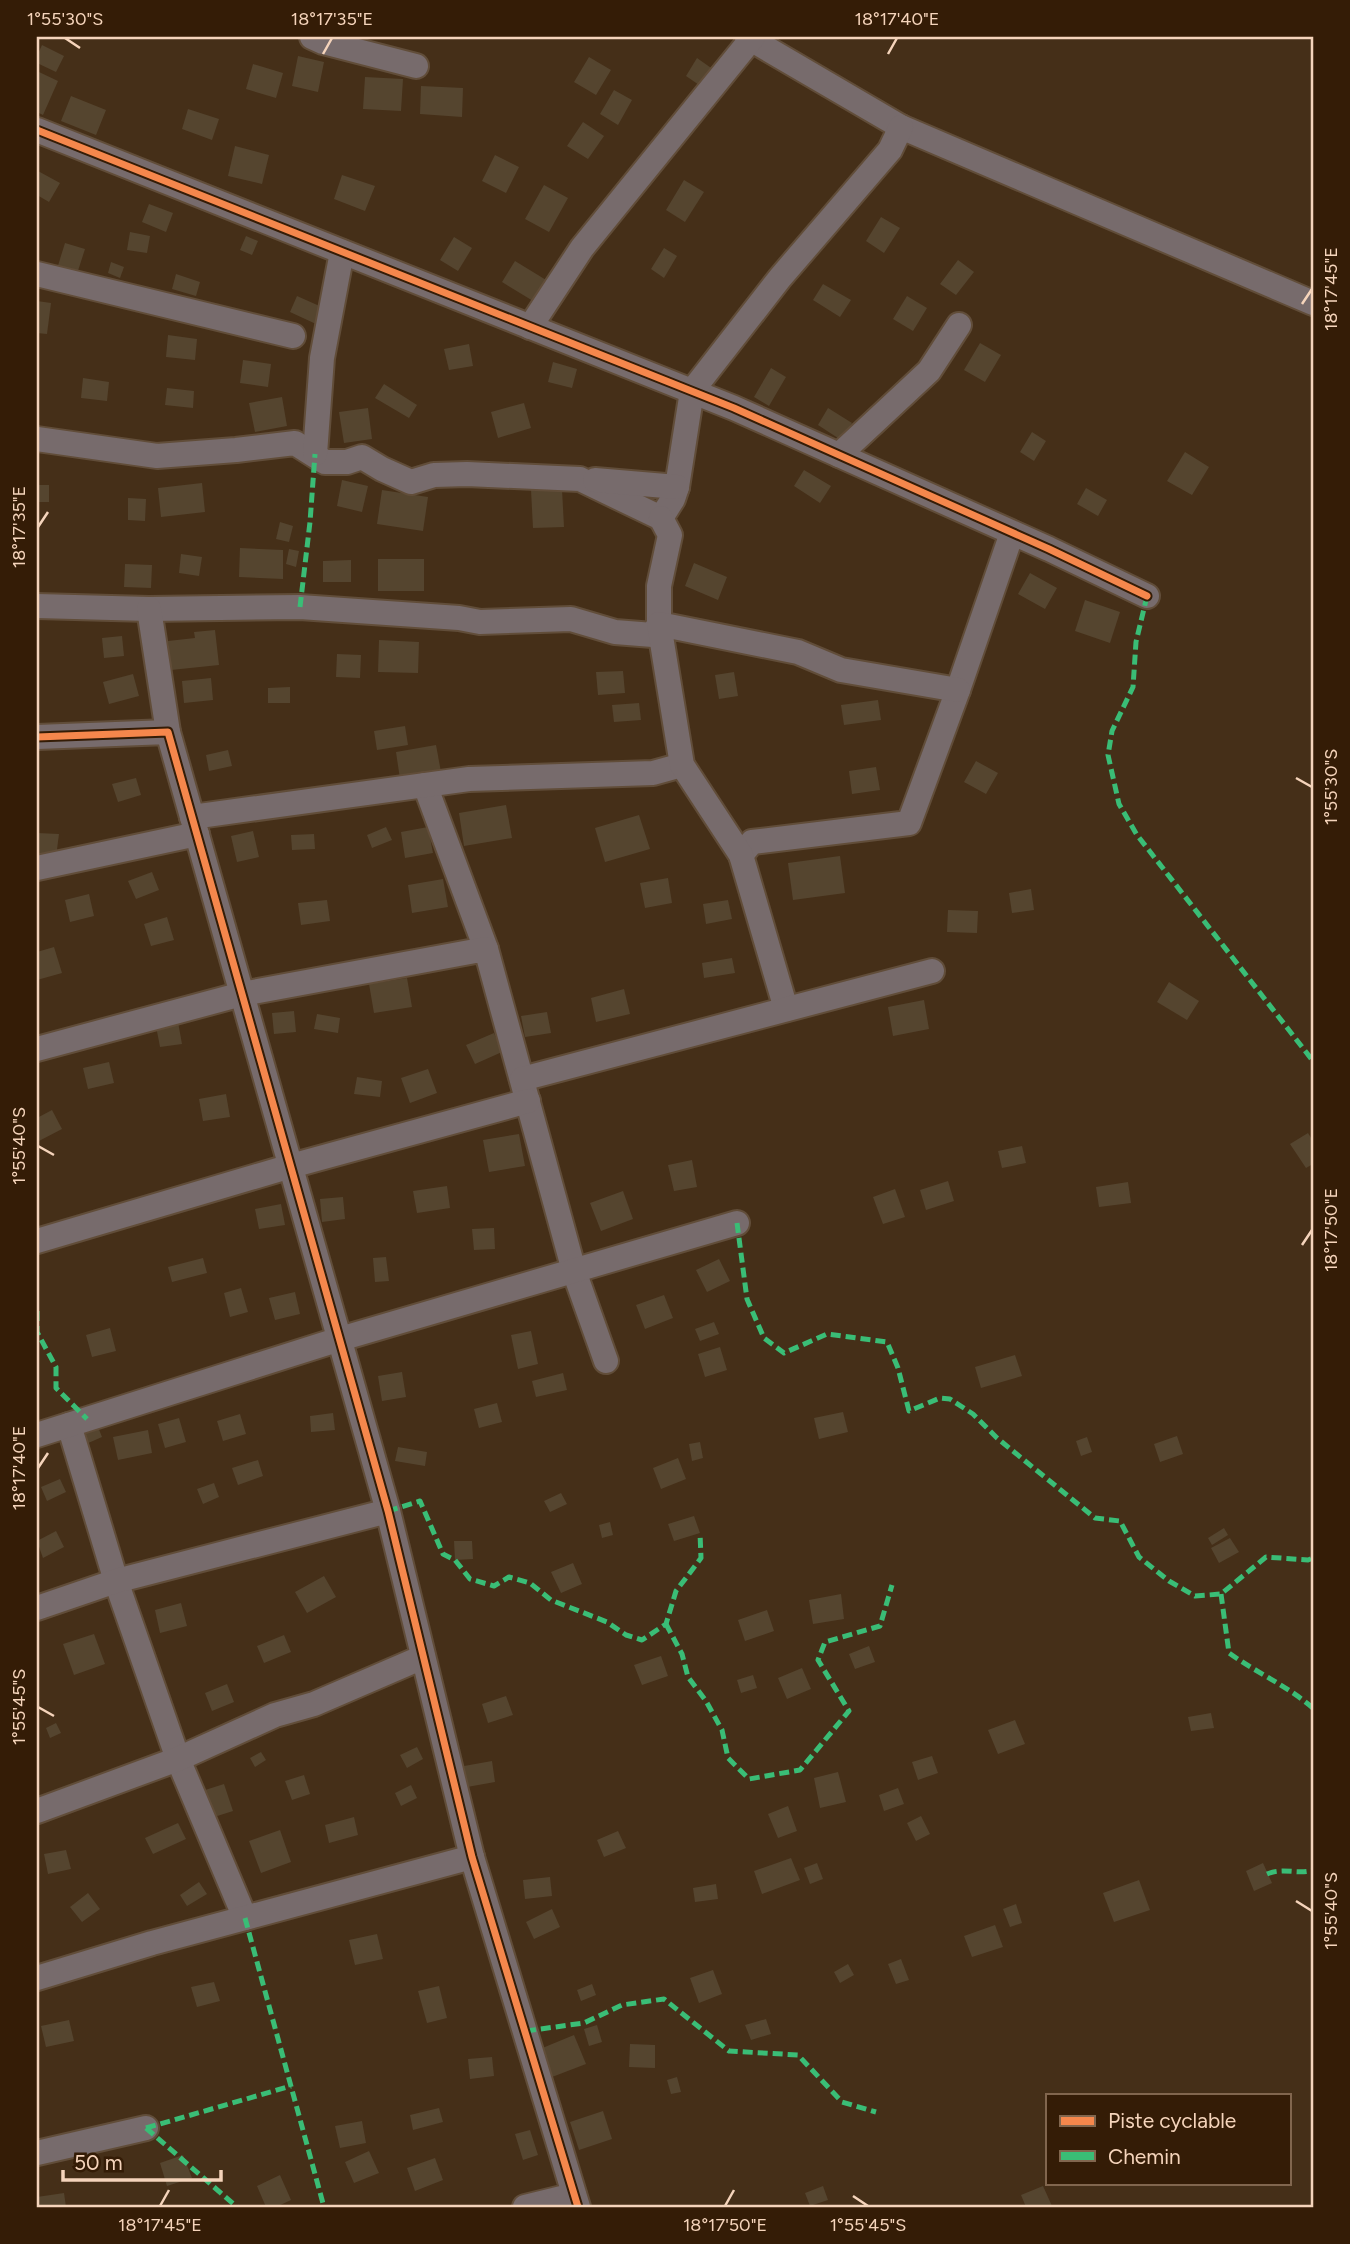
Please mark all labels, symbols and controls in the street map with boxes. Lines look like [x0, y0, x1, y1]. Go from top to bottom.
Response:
text: 1°55'30"S [27, 8, 103, 30]
text: 18°17'35"E [291, 8, 373, 30]
text: 18°17'40"E [855, 8, 939, 30]
text: 18°17'45"E [1320, 247, 1342, 331]
text: 18°17'35"E [8, 486, 30, 568]
text: 1°55'30"S [1320, 749, 1342, 825]
text: 1°55'40"S [8, 1107, 30, 1185]
text: 18°17'50"E [1320, 1188, 1342, 1272]
text: 18°17'40"E [8, 1426, 30, 1510]
text: 1°55'45"S [8, 1669, 30, 1745]
text: 1°55'40"S [1320, 1872, 1342, 1950]
legend [1046, 2094, 1290, 2184]
text: Piste cyclable [1108, 2108, 1236, 2133]
scale bar [63, 2139, 220, 2183]
text: Chemin [1108, 2144, 1181, 2169]
text: 50 m [74, 2150, 123, 2175]
text: 18°17'45"E [118, 2214, 202, 2236]
text: 18°17'50"E [683, 2214, 767, 2236]
text: 1°55'45"S [830, 2214, 906, 2236]

